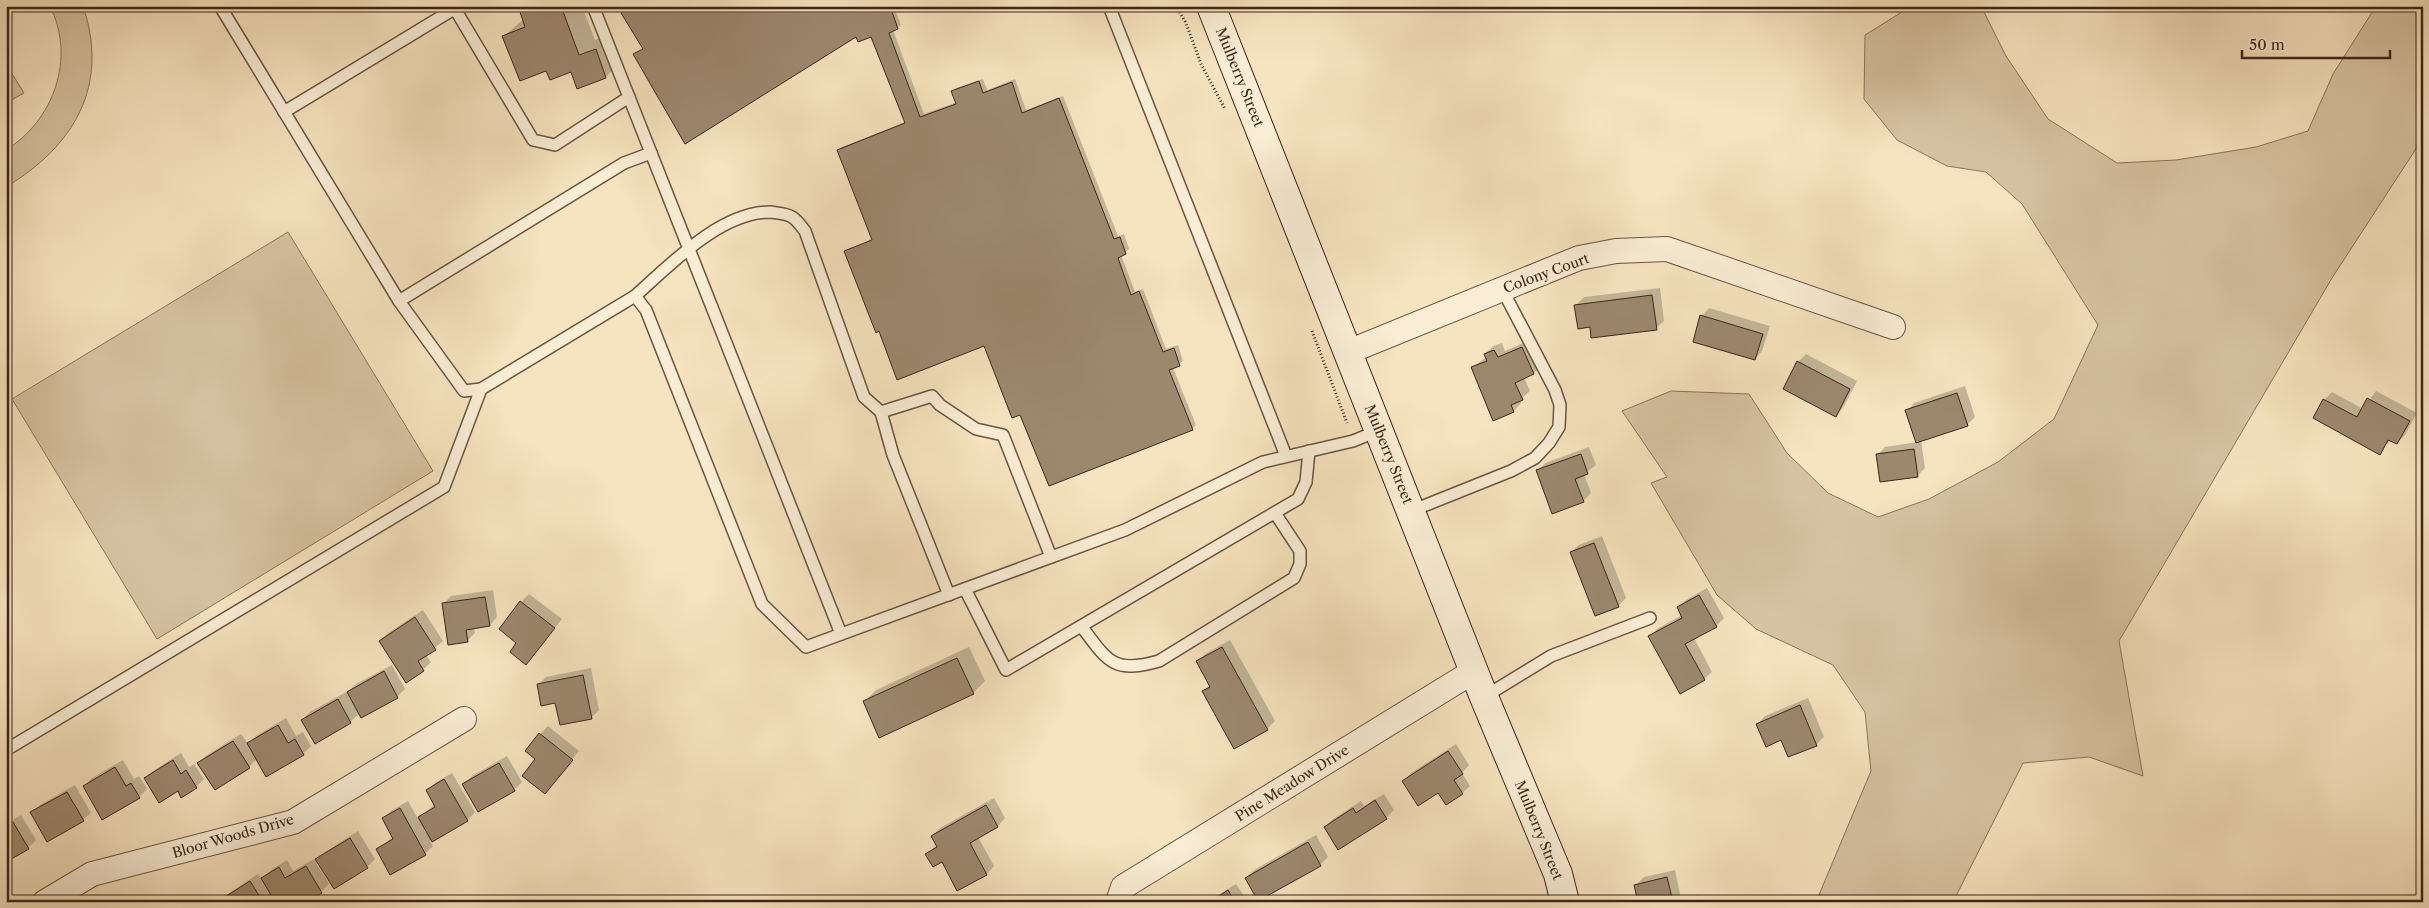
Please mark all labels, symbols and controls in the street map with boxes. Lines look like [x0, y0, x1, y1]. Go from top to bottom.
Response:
street label: Mulberry Street [1212, 25, 1268, 129]
scale bar [2242, 28, 2389, 60]
text: 50 m [2249, 35, 2285, 54]
street label: Colony Court [1500, 249, 1592, 297]
street label: Mulberry Street [1361, 402, 1417, 506]
street label: Pine Meadow Drive [1232, 741, 1352, 825]
street label: Mulberry Street [1511, 778, 1567, 882]
street label: Bloor Woods Drive [170, 810, 296, 862]

